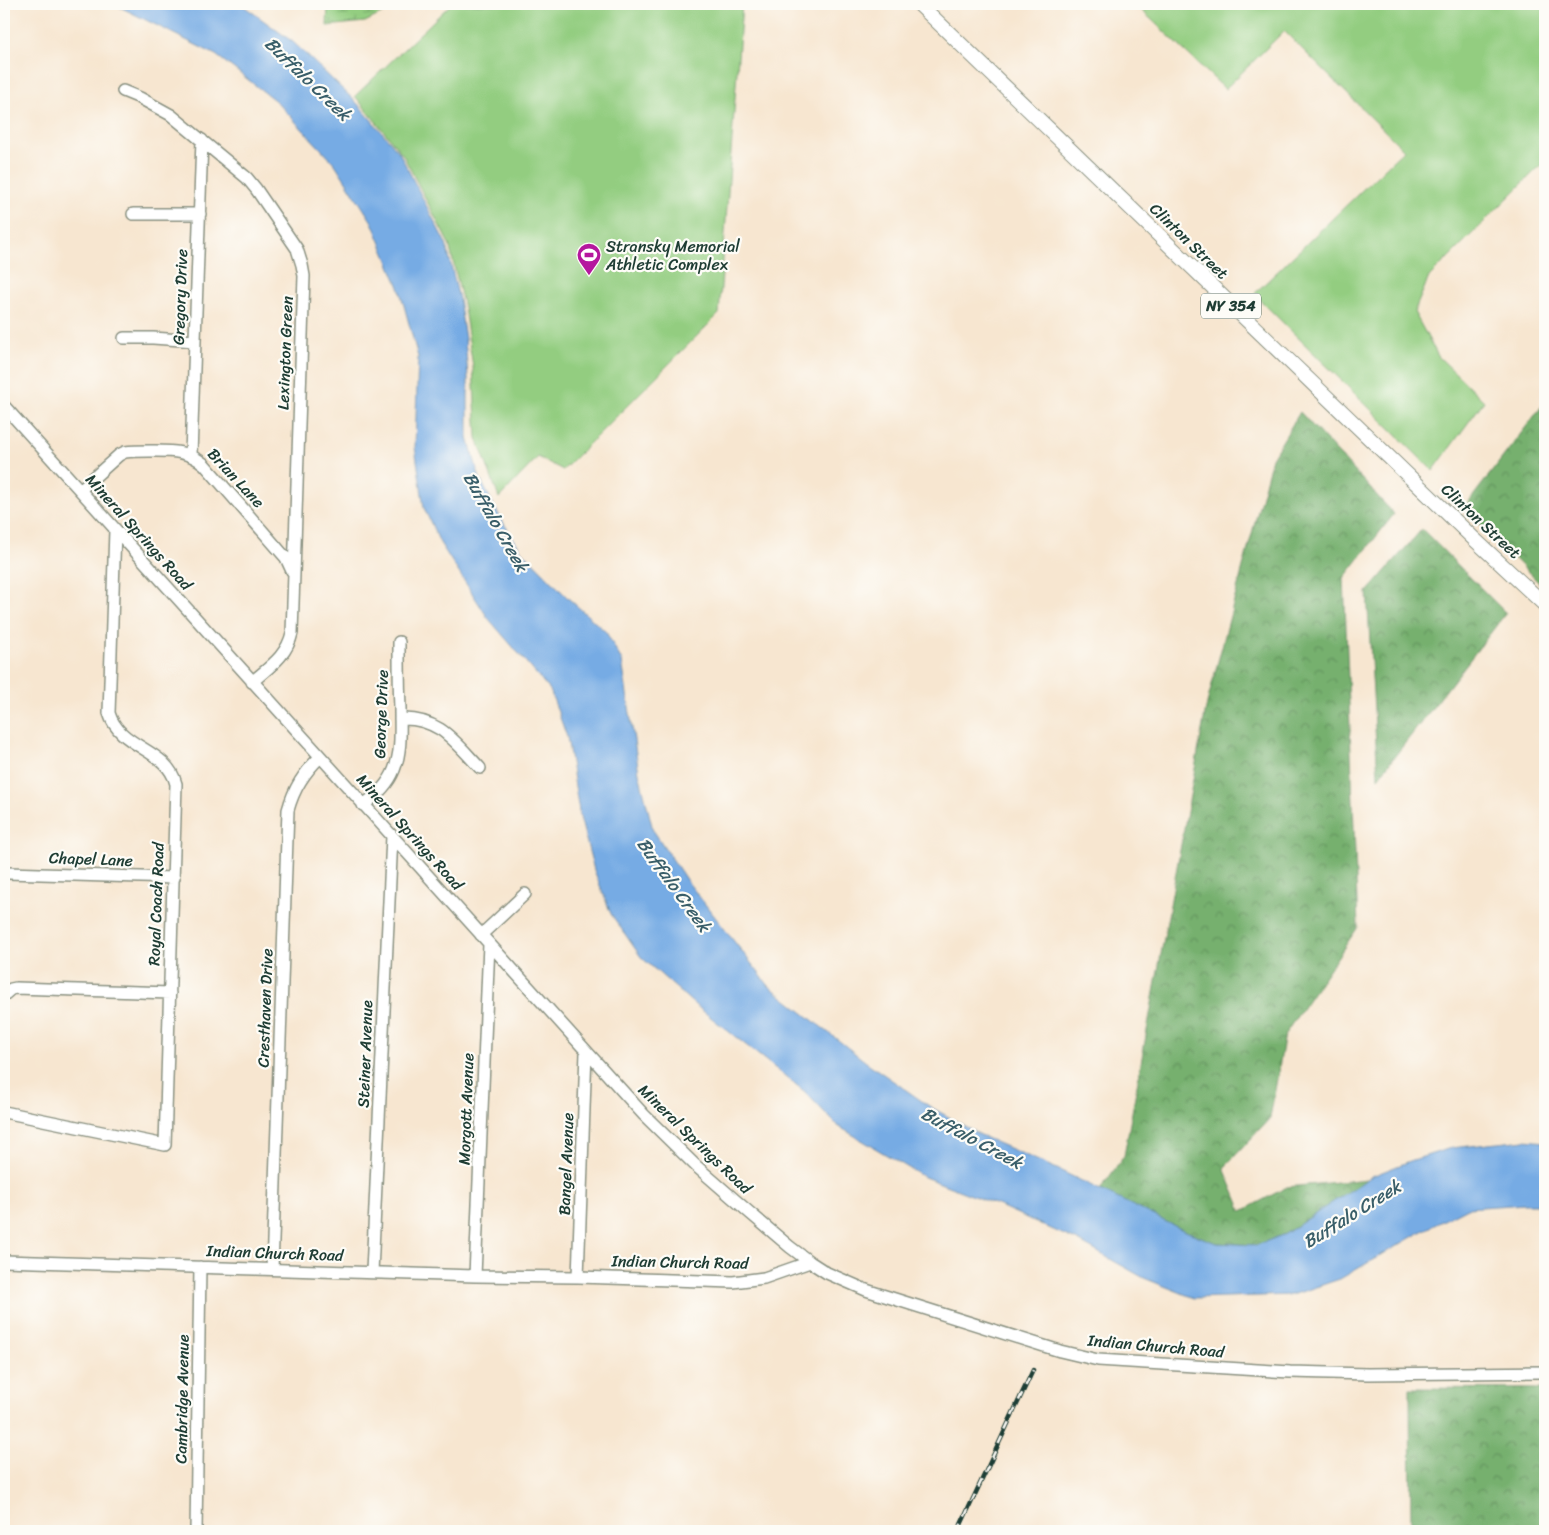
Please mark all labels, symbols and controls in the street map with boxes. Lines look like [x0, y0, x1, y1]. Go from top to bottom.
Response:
water label: Buffalo Creek [257, 29, 360, 130]
street label: Clinton Street [1142, 195, 1236, 287]
place label: Stransky Memorial Athletic Complex [605, 232, 740, 279]
sports icon: Stransky Memorial Athletic Complex [576, 242, 602, 276]
street label: Gregory Drive [164, 248, 196, 346]
road number: NY 354 [1201, 294, 1261, 318]
street label: Lexington Green [269, 295, 301, 411]
street label: Brian Lane [200, 441, 272, 515]
water label: Buffalo Creek [454, 466, 538, 579]
street label: Mineral Springs Road [78, 467, 201, 598]
street label: Clinton Street [1434, 476, 1528, 566]
street label: George Drive [365, 669, 397, 759]
street label: Mineral Springs Road [349, 767, 472, 898]
water label: Buffalo Creek [628, 831, 721, 941]
street label: Royal Coach Road [139, 840, 173, 966]
street label: Chapel Lane [48, 843, 134, 875]
street label: Cresthaven Drive [248, 948, 282, 1068]
street label: Steiner Avenue [349, 999, 381, 1108]
street label: Morgott Avenue [450, 1052, 482, 1166]
street label: Mineral Springs Road [631, 1077, 760, 1203]
water label: Buffalo Creek [915, 1098, 1030, 1179]
street label: Bangel Avenue [550, 1112, 582, 1216]
water label: Buffalo Creek [1296, 1170, 1409, 1257]
street label: Indian Church Road [205, 1236, 346, 1270]
street label: Indian Church Road [610, 1246, 750, 1278]
street label: Indian Church Road [1085, 1325, 1227, 1367]
street label: Cambridge Avenue [166, 1334, 198, 1464]

